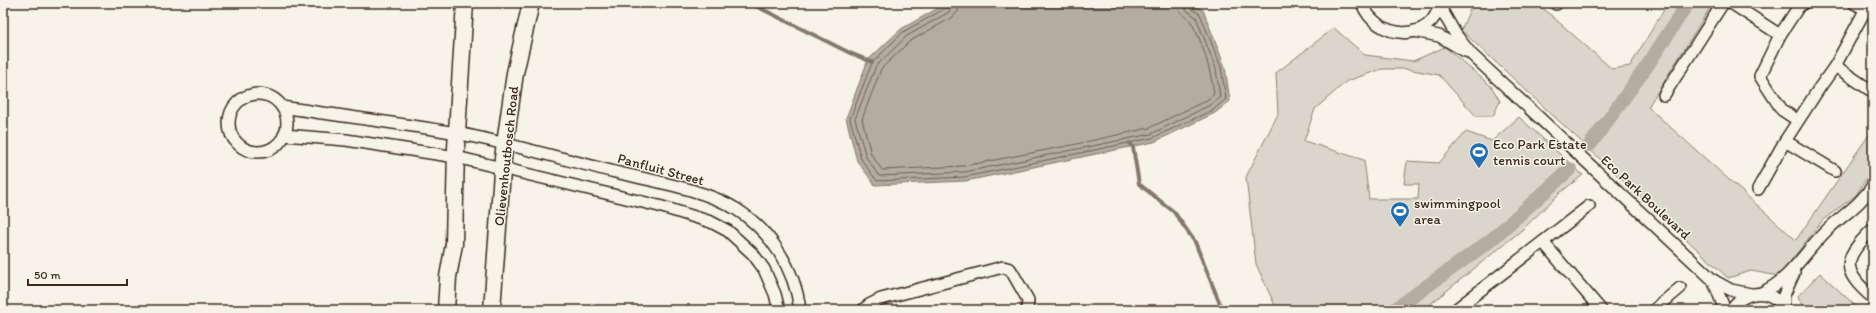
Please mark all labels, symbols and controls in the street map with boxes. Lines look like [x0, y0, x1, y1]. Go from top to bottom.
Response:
street label: Olievenhoutbosch Road [491, 85, 522, 227]
place label: Eco Park Estate tennis court [1493, 136, 1587, 169]
sports icon: Eco Park Estate tennis court [1468, 141, 1490, 169]
street label: Panfluit Street [616, 150, 706, 189]
street label: Eco Park Boulevard [1597, 151, 1694, 243]
place label: swimmingpool area [1414, 195, 1501, 228]
sports icon: swimmingpool area [1389, 200, 1411, 228]
scale bar [28, 261, 127, 287]
text: 50 m [34, 268, 60, 282]

